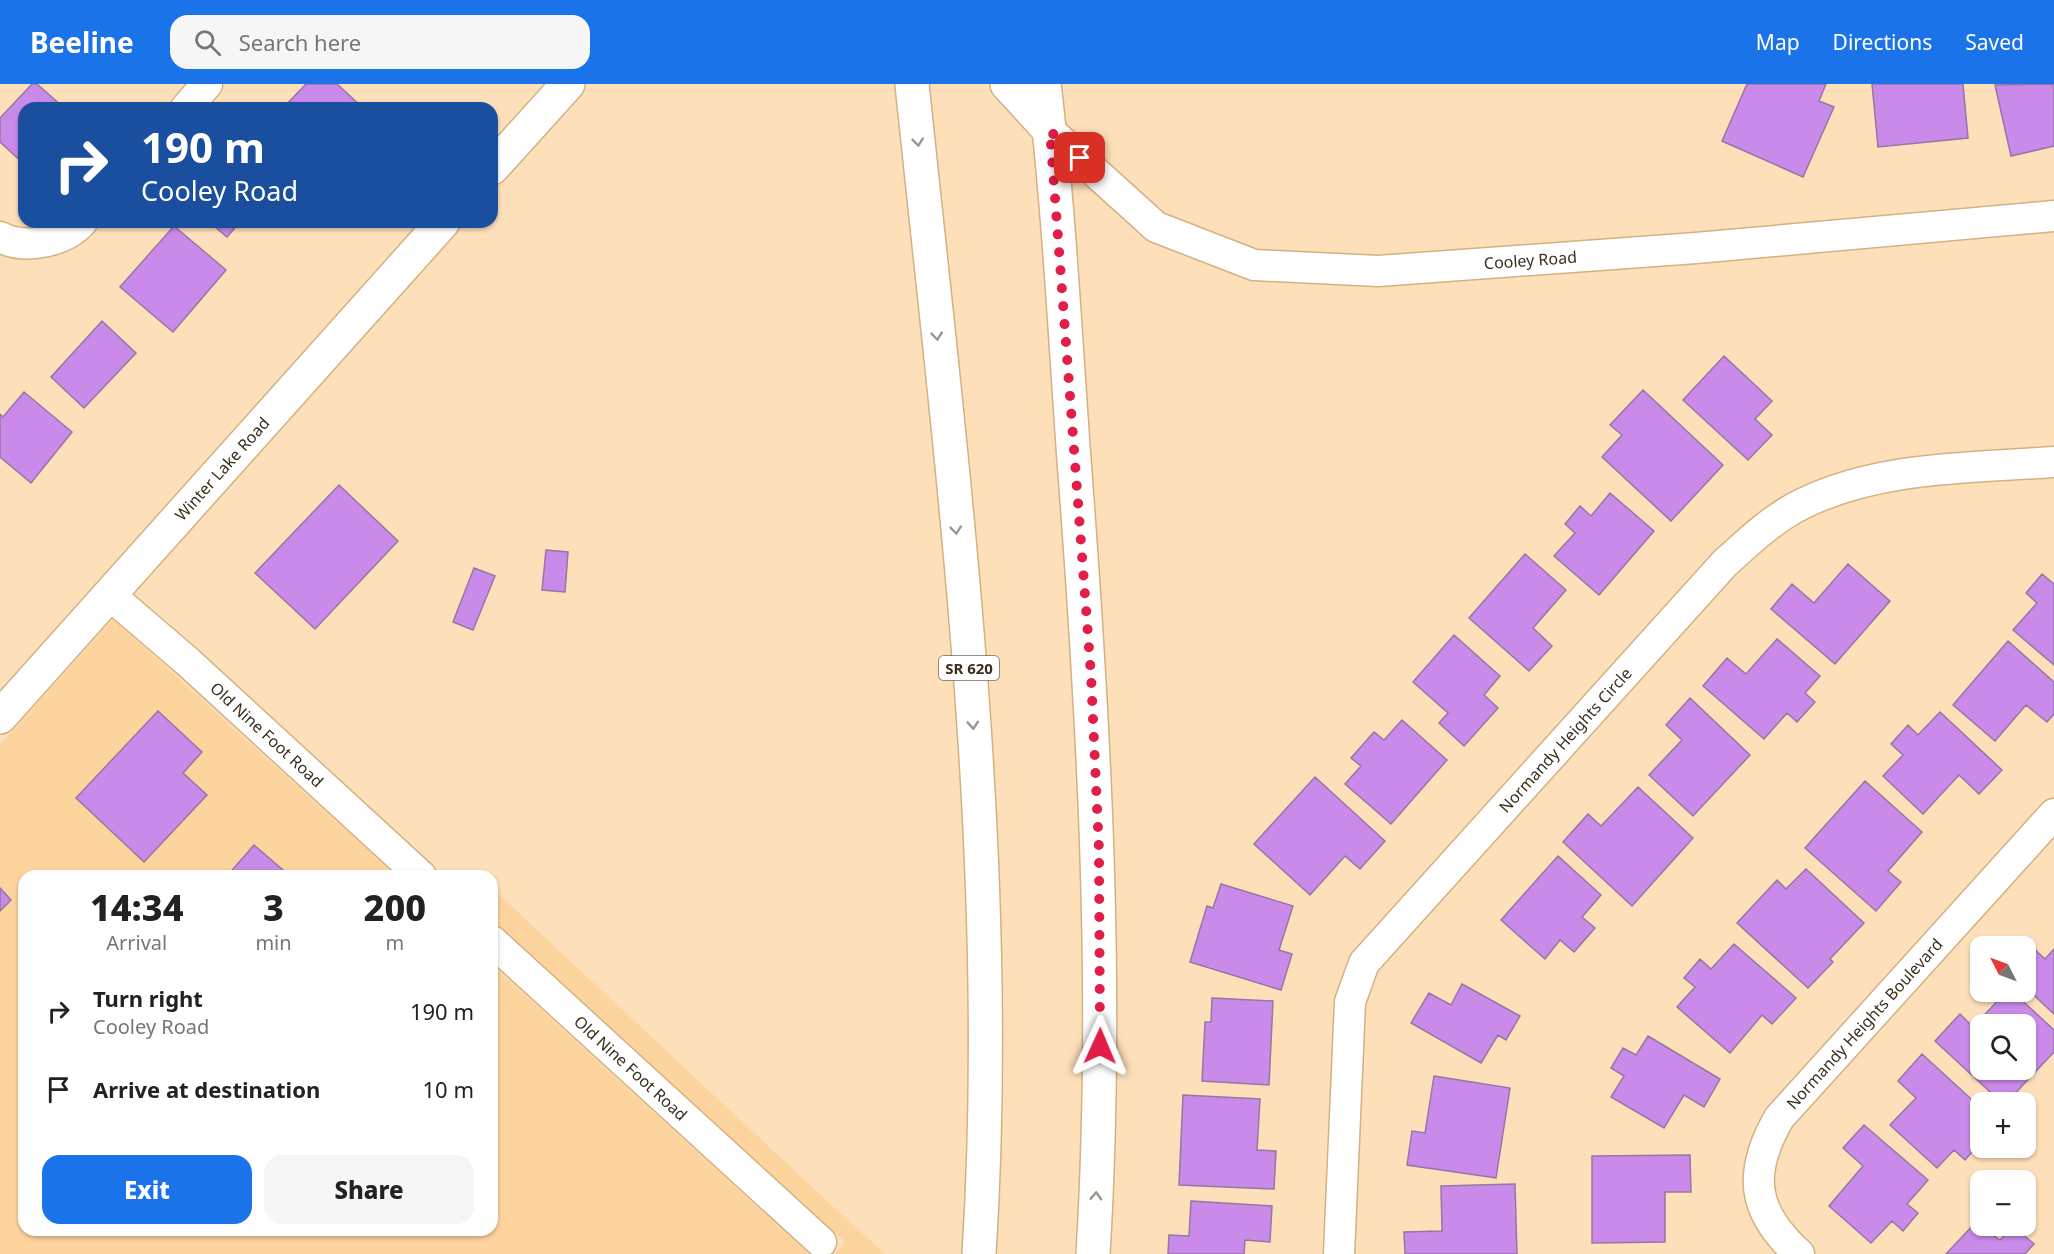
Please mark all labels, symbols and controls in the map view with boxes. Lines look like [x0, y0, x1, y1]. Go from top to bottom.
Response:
search box [170, 15, 590, 69]
text: Beeline [30, 23, 134, 61]
icon: search [191, 26, 224, 59]
text: Search here [239, 27, 361, 57]
text: Map [1756, 28, 1800, 56]
text: Directions [1833, 28, 1932, 56]
text: Saved [1965, 28, 2024, 56]
text: 190 m [141, 118, 265, 175]
icon: right [42, 126, 120, 204]
pin [1054, 132, 1105, 183]
one-way arrow [911, 138, 924, 147]
icon: arrive [1063, 141, 1096, 174]
text: Cooley Road [141, 172, 298, 209]
street label: Cooley Road [1483, 246, 1578, 274]
one-way arrow [930, 332, 943, 341]
street label: Winter Lake Road [170, 412, 274, 525]
one-way arrow [949, 526, 962, 535]
road number: SR 620 [939, 656, 999, 680]
street label: Normandy Heights Circle [1494, 663, 1636, 817]
street label: Old Nine Foot Road [206, 677, 328, 792]
one-way arrow [966, 720, 979, 729]
text: 14:34 [90, 883, 183, 932]
text: 3 [263, 883, 284, 932]
text: 200 [364, 883, 426, 932]
text: Arrival [106, 929, 167, 956]
text: min [255, 929, 292, 956]
text: m [385, 929, 404, 956]
street label: Normandy Heights Boulevard [1781, 934, 1947, 1114]
north arrow [1970, 936, 2036, 1002]
map controls [1970, 936, 2036, 1236]
text: Turn right [93, 983, 203, 1013]
icon: right [42, 995, 75, 1028]
text: 190 m [410, 996, 474, 1026]
street label: Old Nine Foot Road [569, 1010, 692, 1125]
text: Cooley Road [93, 1013, 209, 1040]
position arrow [1068, 1014, 1132, 1078]
button: search [1970, 1014, 2036, 1080]
icon: arrive [42, 1073, 75, 1106]
text: Arrive at destination [93, 1074, 320, 1104]
text: 10 m [423, 1074, 474, 1104]
button: + [1970, 1092, 2036, 1158]
button: Exit [42, 1155, 252, 1224]
button: Share [264, 1155, 474, 1224]
button: − [1970, 1170, 2036, 1236]
one-way arrow [1090, 1191, 1103, 1200]

